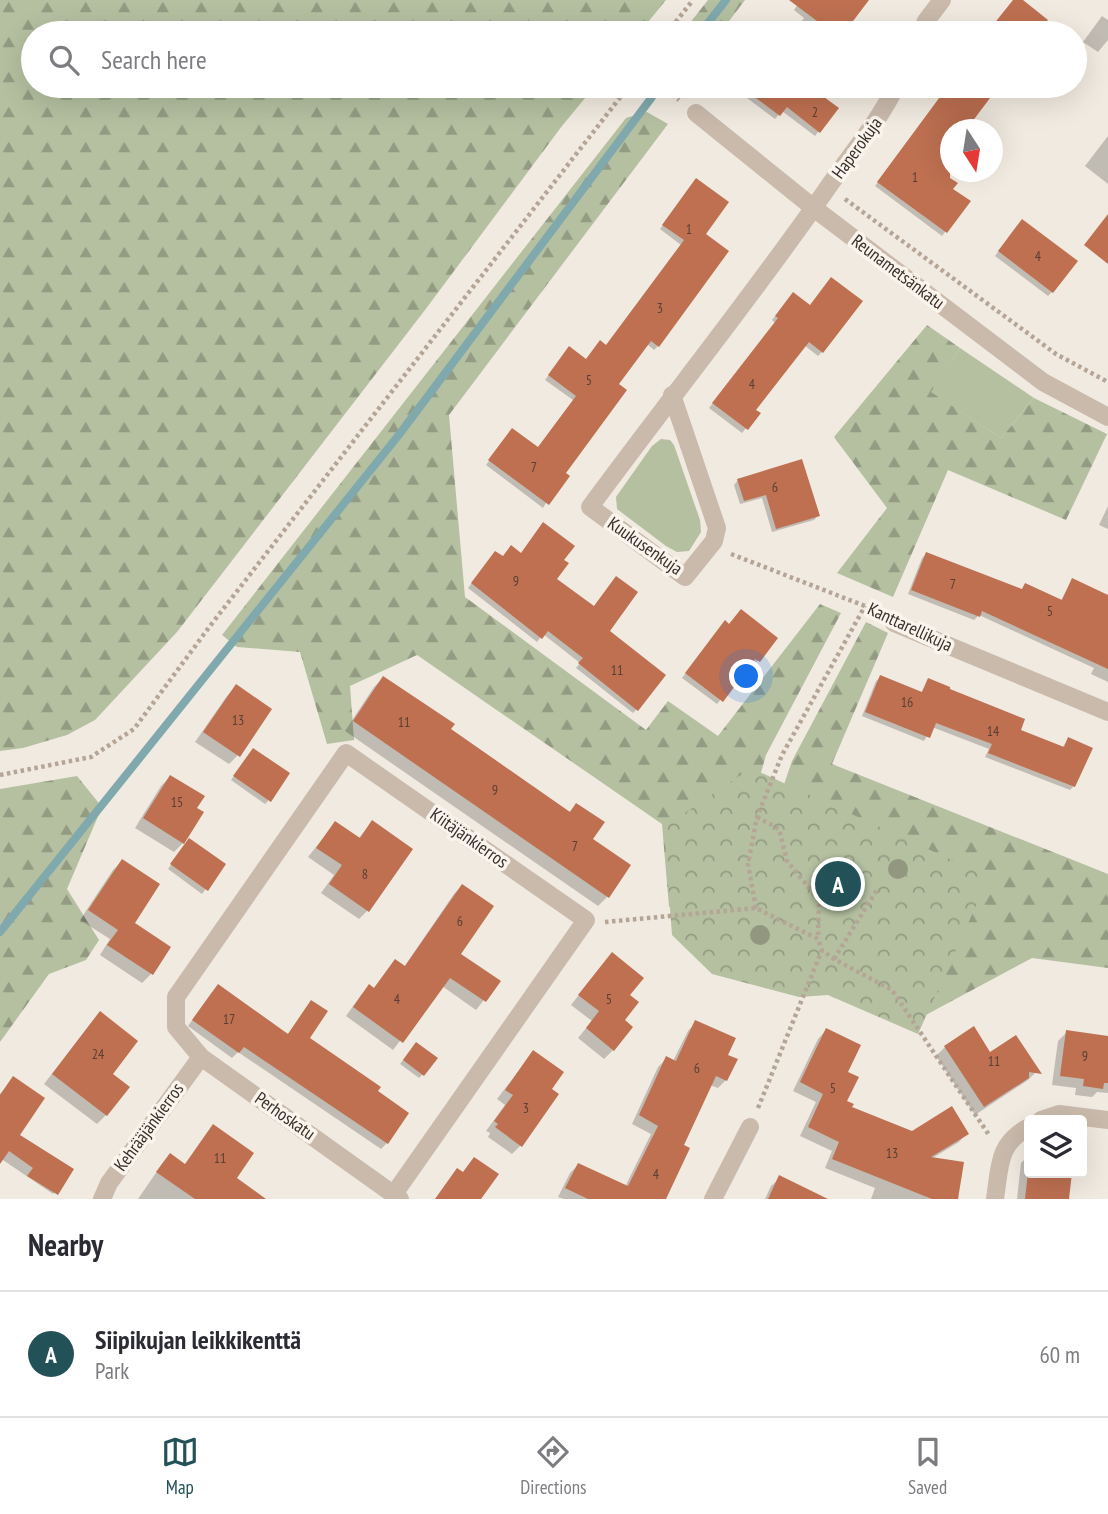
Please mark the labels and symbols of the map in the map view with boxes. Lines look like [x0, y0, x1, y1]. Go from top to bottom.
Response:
house number: 2 [812, 103, 818, 121]
street label: Haperokuja [827, 112, 887, 183]
north arrow [940, 119, 1003, 182]
house number: 1 [912, 168, 918, 186]
house number: 1 [686, 220, 692, 238]
street label: Reunametsänkatu [847, 229, 949, 314]
house number: 4 [1035, 247, 1042, 265]
house number: 3 [657, 299, 663, 317]
house number: 5 [586, 371, 592, 389]
house number: 4 [749, 375, 756, 393]
house number: 7 [531, 458, 537, 476]
house number: 6 [772, 478, 778, 496]
street label: Kuukusenkuja [603, 511, 687, 580]
house number: 9 [513, 572, 519, 590]
house number: 7 [950, 575, 956, 593]
street label: Kanttarellikuja [864, 597, 956, 656]
house number: 5 [1047, 602, 1053, 620]
your location [729, 659, 763, 693]
house number: 11 [611, 661, 623, 679]
house number: 16 [901, 693, 913, 711]
house number: 13 [232, 711, 244, 729]
house number: 11 [398, 713, 410, 731]
house number: 14 [987, 722, 1000, 740]
house number: 9 [492, 781, 498, 799]
house number: 15 [171, 793, 183, 811]
street label: Kiitäjänkierros [426, 802, 513, 873]
house number: 7 [572, 837, 578, 855]
pin: A [815, 858, 861, 910]
house number: 8 [362, 865, 368, 883]
house number: 6 [457, 912, 463, 930]
house number: 4 [394, 990, 401, 1008]
house number: 5 [606, 990, 612, 1008]
house number: 17 [223, 1010, 235, 1028]
house number: 24 [92, 1045, 105, 1063]
house number: 9 [1082, 1047, 1088, 1065]
house number: 11 [988, 1052, 1000, 1070]
house number: 6 [694, 1059, 700, 1077]
street label: Kehrääjänkierros [109, 1078, 188, 1175]
house number: 5 [830, 1079, 836, 1097]
street label: Perhoskatu [251, 1086, 320, 1145]
house number: 3 [523, 1099, 529, 1117]
house number: 13 [886, 1144, 898, 1162]
house number: 11 [214, 1149, 226, 1167]
house number: 4 [653, 1165, 660, 1183]

